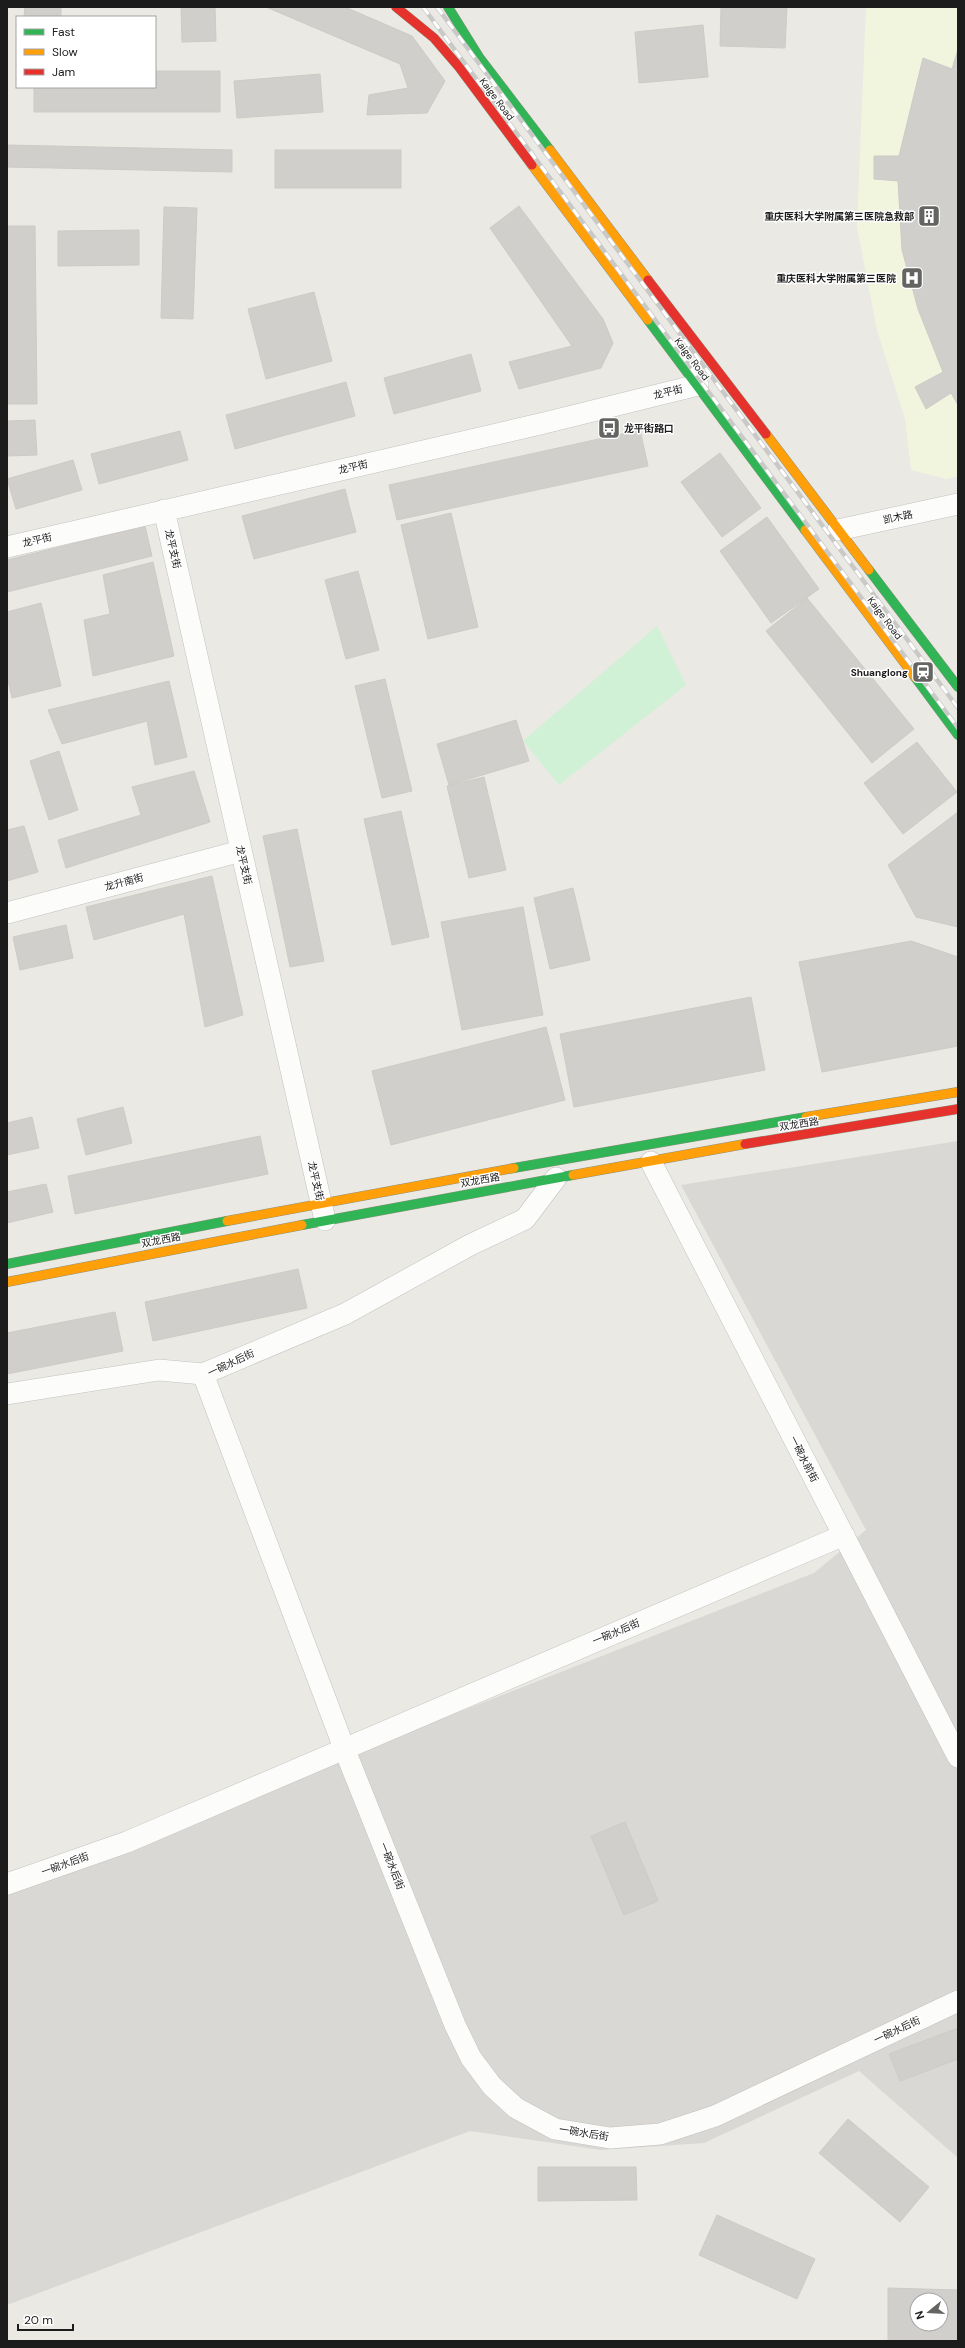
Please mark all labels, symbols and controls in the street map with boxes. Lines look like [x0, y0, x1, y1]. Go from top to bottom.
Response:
legend [16, 16, 156, 88]
text: Fast [52, 24, 75, 40]
text: Slow [52, 44, 78, 60]
text: Jam [52, 64, 75, 80]
street label: Kaige Road [477, 75, 517, 123]
building icon: 重庆医科大学附属第三医院急救部 [916, 203, 942, 229]
place label: 重庆医科大学附属第三医院急救部 [764, 210, 914, 223]
hospital icon: 重庆医科大学附属第三医院 [899, 265, 925, 291]
place label: 重庆医科大学附属第三医院 [776, 272, 896, 285]
street label: Kaige Road [672, 335, 712, 383]
street label: 龙平街 [652, 382, 684, 402]
bus stop icon: 龙平街路口 [596, 415, 622, 441]
place label: 龙平街路口 [624, 422, 674, 435]
street label: 龙平街 [337, 457, 369, 477]
street label: 凯木路 [882, 508, 914, 526]
street label: 龙平支街 [162, 528, 184, 570]
street label: 龙平街 [21, 530, 53, 550]
street label: Kaige Road [865, 594, 905, 642]
station icon: Shuanglong [910, 659, 936, 685]
place label: Shuanglong [851, 666, 908, 679]
street label: 龙平支街 [233, 844, 255, 886]
street label: 龙升南街 [103, 871, 145, 893]
street label: 双龙西路 [778, 1114, 820, 1134]
street label: 龙平支街 [305, 1160, 327, 1202]
street label: 双龙西路 [459, 1170, 501, 1190]
street label: 双龙西路 [140, 1230, 182, 1250]
street label: 一碗水后街 [206, 1347, 256, 1379]
street label: 一碗水前街 [787, 1434, 821, 1484]
street label: 一碗水后街 [590, 1616, 642, 1648]
street label: 一碗水后街 [377, 1840, 407, 1892]
street label: 一碗水后街 [39, 1849, 91, 1879]
street label: 一碗水后街 [872, 2014, 922, 2046]
street label: 一碗水后街 [558, 2123, 610, 2143]
north arrow [909, 2292, 949, 2332]
scale bar [18, 2306, 73, 2332]
text: N [912, 2309, 927, 2321]
text: 20 m [24, 2312, 53, 2328]

